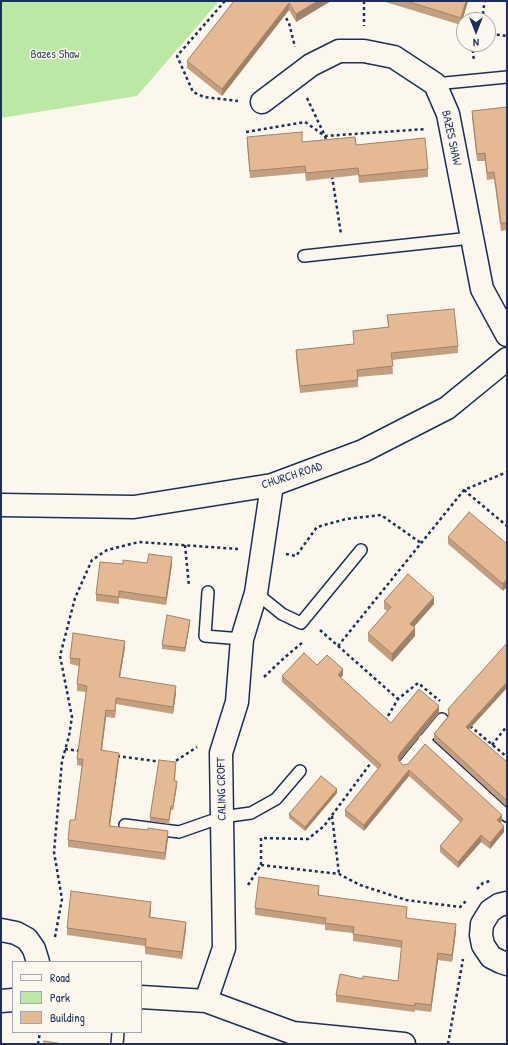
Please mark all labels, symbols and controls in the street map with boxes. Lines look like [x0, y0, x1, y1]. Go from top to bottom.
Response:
north arrow [456, 12, 496, 52]
text: N [473, 36, 479, 50]
park label: Bazes Shaw [31, 48, 79, 62]
street label: BAZES SHAW [438, 109, 464, 167]
street label: CHURCH ROAD [260, 459, 324, 493]
street label: CALING CROFT [214, 757, 230, 821]
legend [12, 961, 142, 1033]
text: Road [50, 969, 70, 986]
text: Park [50, 989, 70, 1006]
text: Building [50, 1009, 85, 1026]

